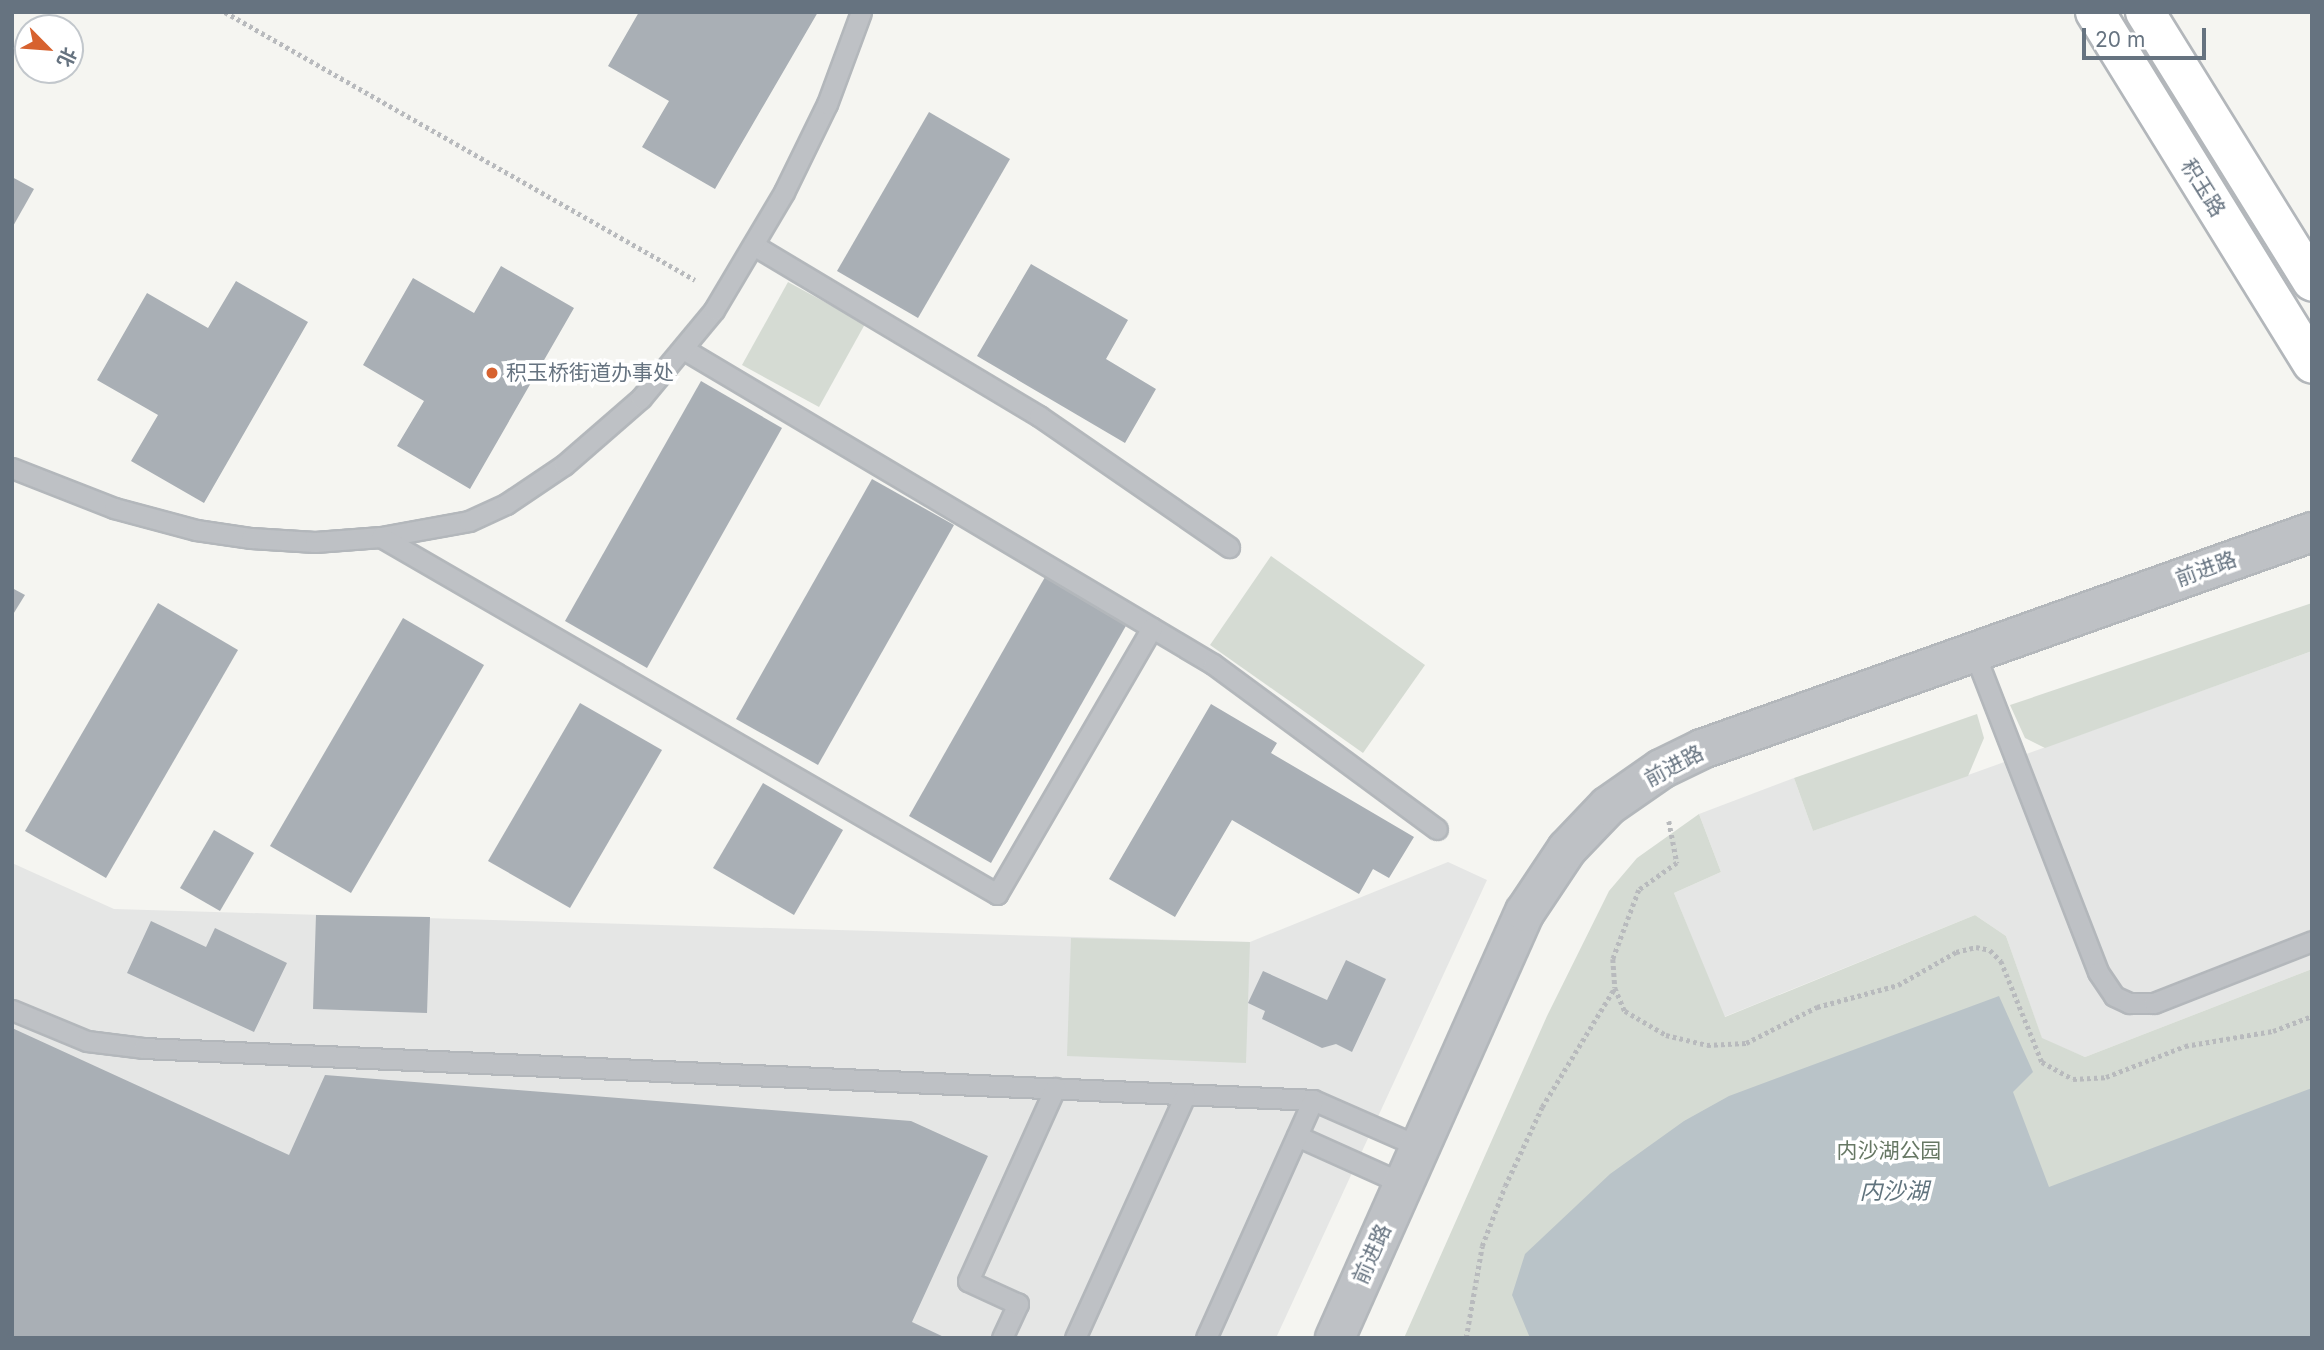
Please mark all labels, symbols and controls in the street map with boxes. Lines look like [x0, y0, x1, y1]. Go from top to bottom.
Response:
north arrow [14, 14, 84, 84]
scale bar [2086, 14, 2210, 58]
text: 20 m [2095, 27, 2145, 52]
text: 北 [52, 44, 81, 71]
street label: 积玉路 [2176, 155, 2230, 221]
place label: 积玉桥街道办事处 [506, 360, 674, 386]
marker: 积玉桥街道办事处 [484, 365, 500, 381]
street label: 前进路 [2172, 546, 2240, 592]
street label: 前进路 [1640, 740, 1708, 792]
park label: 内沙湖公园 [1837, 1138, 1941, 1164]
water label: 内沙湖 [1860, 1177, 1928, 1205]
street label: 前进路 [1348, 1220, 1396, 1288]

